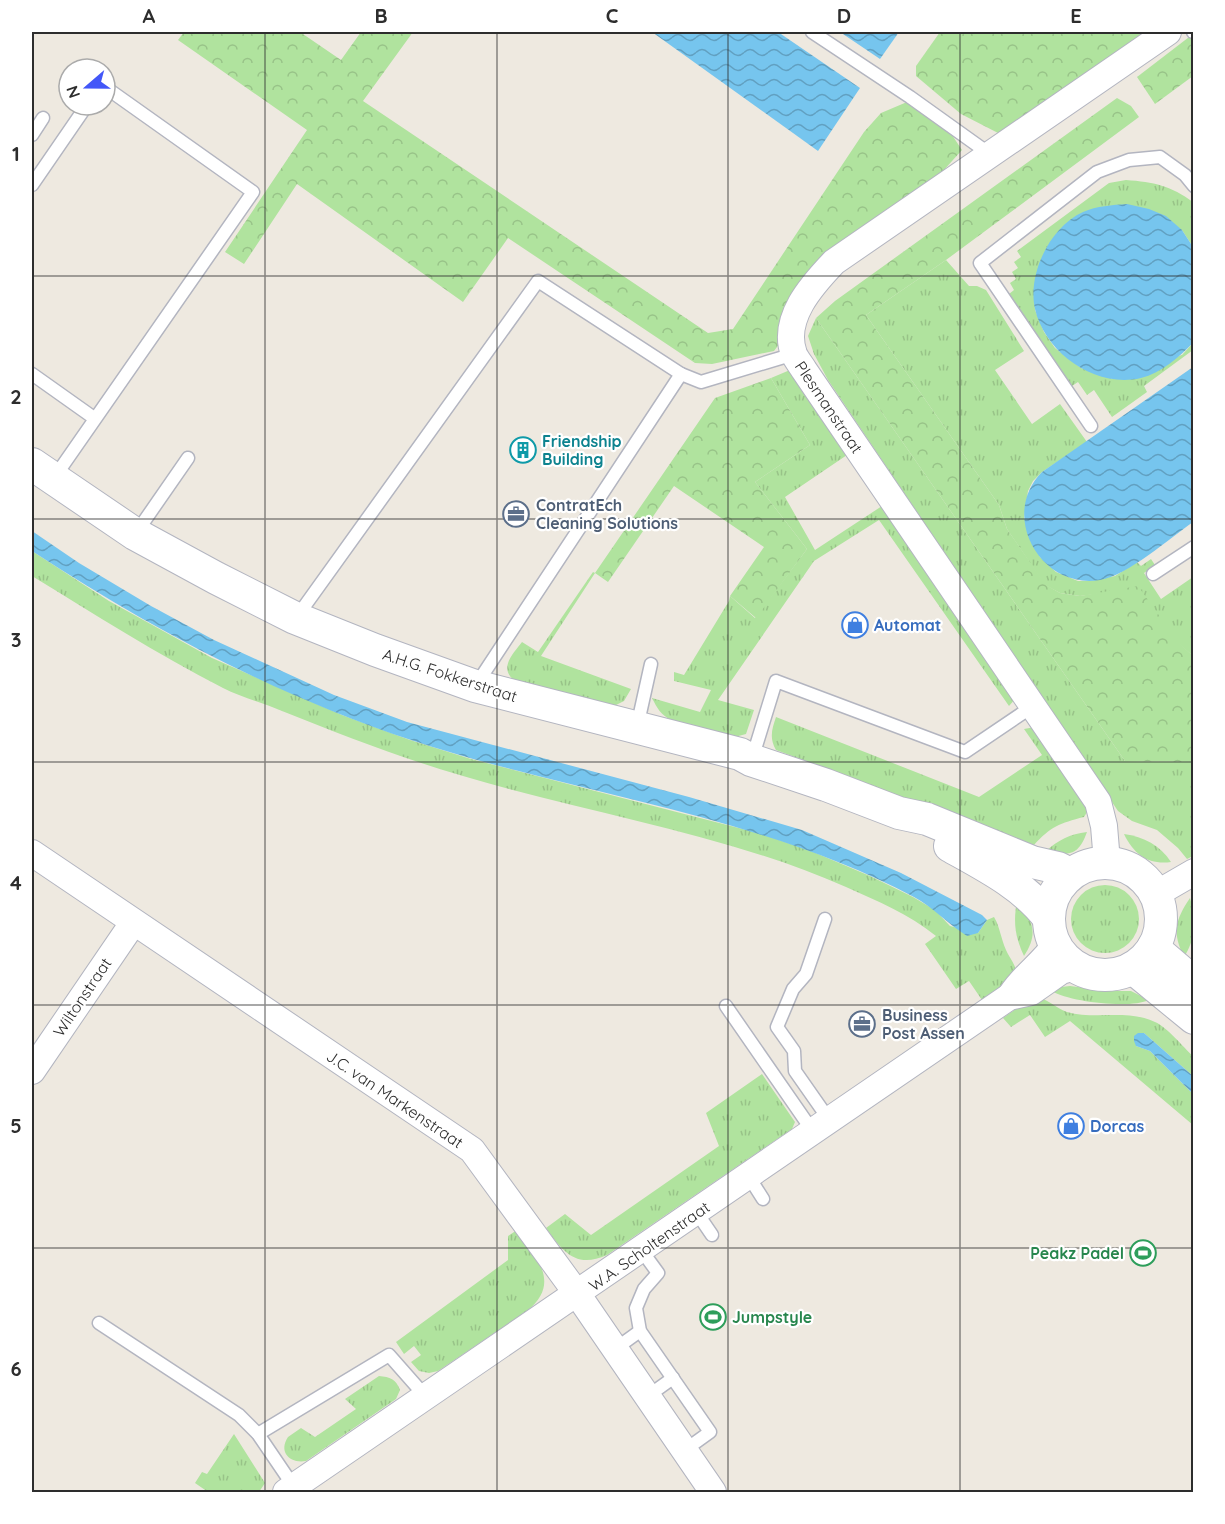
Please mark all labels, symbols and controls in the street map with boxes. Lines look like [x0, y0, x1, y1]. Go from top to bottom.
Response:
text: A [143, 3, 156, 28]
text: B [374, 3, 388, 28]
text: C [606, 3, 619, 28]
text: D [837, 3, 851, 28]
text: E [1070, 3, 1082, 28]
north arrow [57, 57, 117, 117]
text: N [61, 83, 84, 101]
text: 1 [12, 141, 20, 166]
street label: Plesmanstraat [791, 357, 867, 457]
text: 2 [10, 384, 22, 409]
place label: Friendship Building [542, 431, 622, 469]
building icon: Friendship Building [508, 435, 538, 465]
place label: ContratEch Cleaning Solutions [536, 495, 678, 533]
office icon: ContratEch Cleaning Solutions [501, 499, 531, 529]
shop icon: Automat [840, 610, 870, 640]
place label: Automat [874, 615, 941, 635]
text: 3 [11, 627, 21, 652]
street label: A.H.G. Fokkerstraat [380, 644, 520, 706]
text: 4 [10, 870, 22, 895]
street label: Wiltonstraat [48, 954, 116, 1040]
place label: Business Post Assen [882, 1005, 965, 1043]
office icon: Business Post Assen [847, 1009, 877, 1039]
street label: J.C. van Markenstraat [323, 1046, 467, 1152]
shop icon: Dorcas [1056, 1111, 1086, 1141]
text: 5 [10, 1113, 22, 1138]
place label: Dorcas [1090, 1116, 1145, 1136]
street label: W.A. Scholtenstraat [585, 1197, 713, 1295]
sports icon: Peakz Padel [1128, 1238, 1158, 1268]
place label: Peakz Padel [1030, 1243, 1124, 1263]
sports icon: Jumpstyle [698, 1302, 728, 1332]
place label: Jumpstyle [732, 1307, 812, 1327]
text: 6 [10, 1356, 22, 1381]

